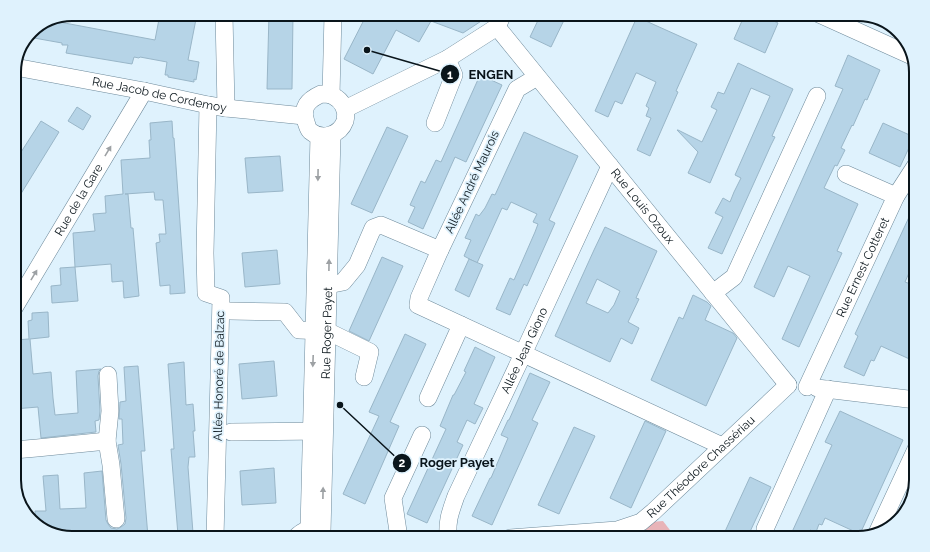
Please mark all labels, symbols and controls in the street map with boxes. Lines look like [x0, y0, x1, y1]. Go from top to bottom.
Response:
callout: ENGEN [440, 62, 521, 87]
text: ENGEN [469, 67, 513, 82]
text: 1 [447, 68, 453, 82]
street label: Rue Jacob de Cordemoy [91, 74, 228, 115]
street label: Allée André Maurois [442, 128, 502, 236]
one-way arrow [105, 145, 112, 157]
street label: Rue de la Gare [52, 161, 106, 239]
street label: Rue Louis Ozoux [608, 166, 677, 247]
one-way arrow [315, 169, 321, 182]
street label: Rue Ernest Cotteret [833, 215, 892, 320]
one-way arrow [326, 258, 332, 271]
one-way arrow [31, 269, 38, 281]
street label: Rue Roger Payet [319, 287, 335, 379]
street label: Allée Jean Giono [498, 305, 551, 396]
street label: Allée Honoré de Balzac [211, 310, 227, 441]
one-way arrow [310, 355, 317, 367]
street label: Rue Théodore Chassériau [644, 413, 758, 521]
callout: Roger Payet [392, 450, 503, 475]
text: Roger Payet [419, 455, 495, 470]
text: 2 [399, 456, 406, 470]
one-way arrow [319, 487, 326, 499]

